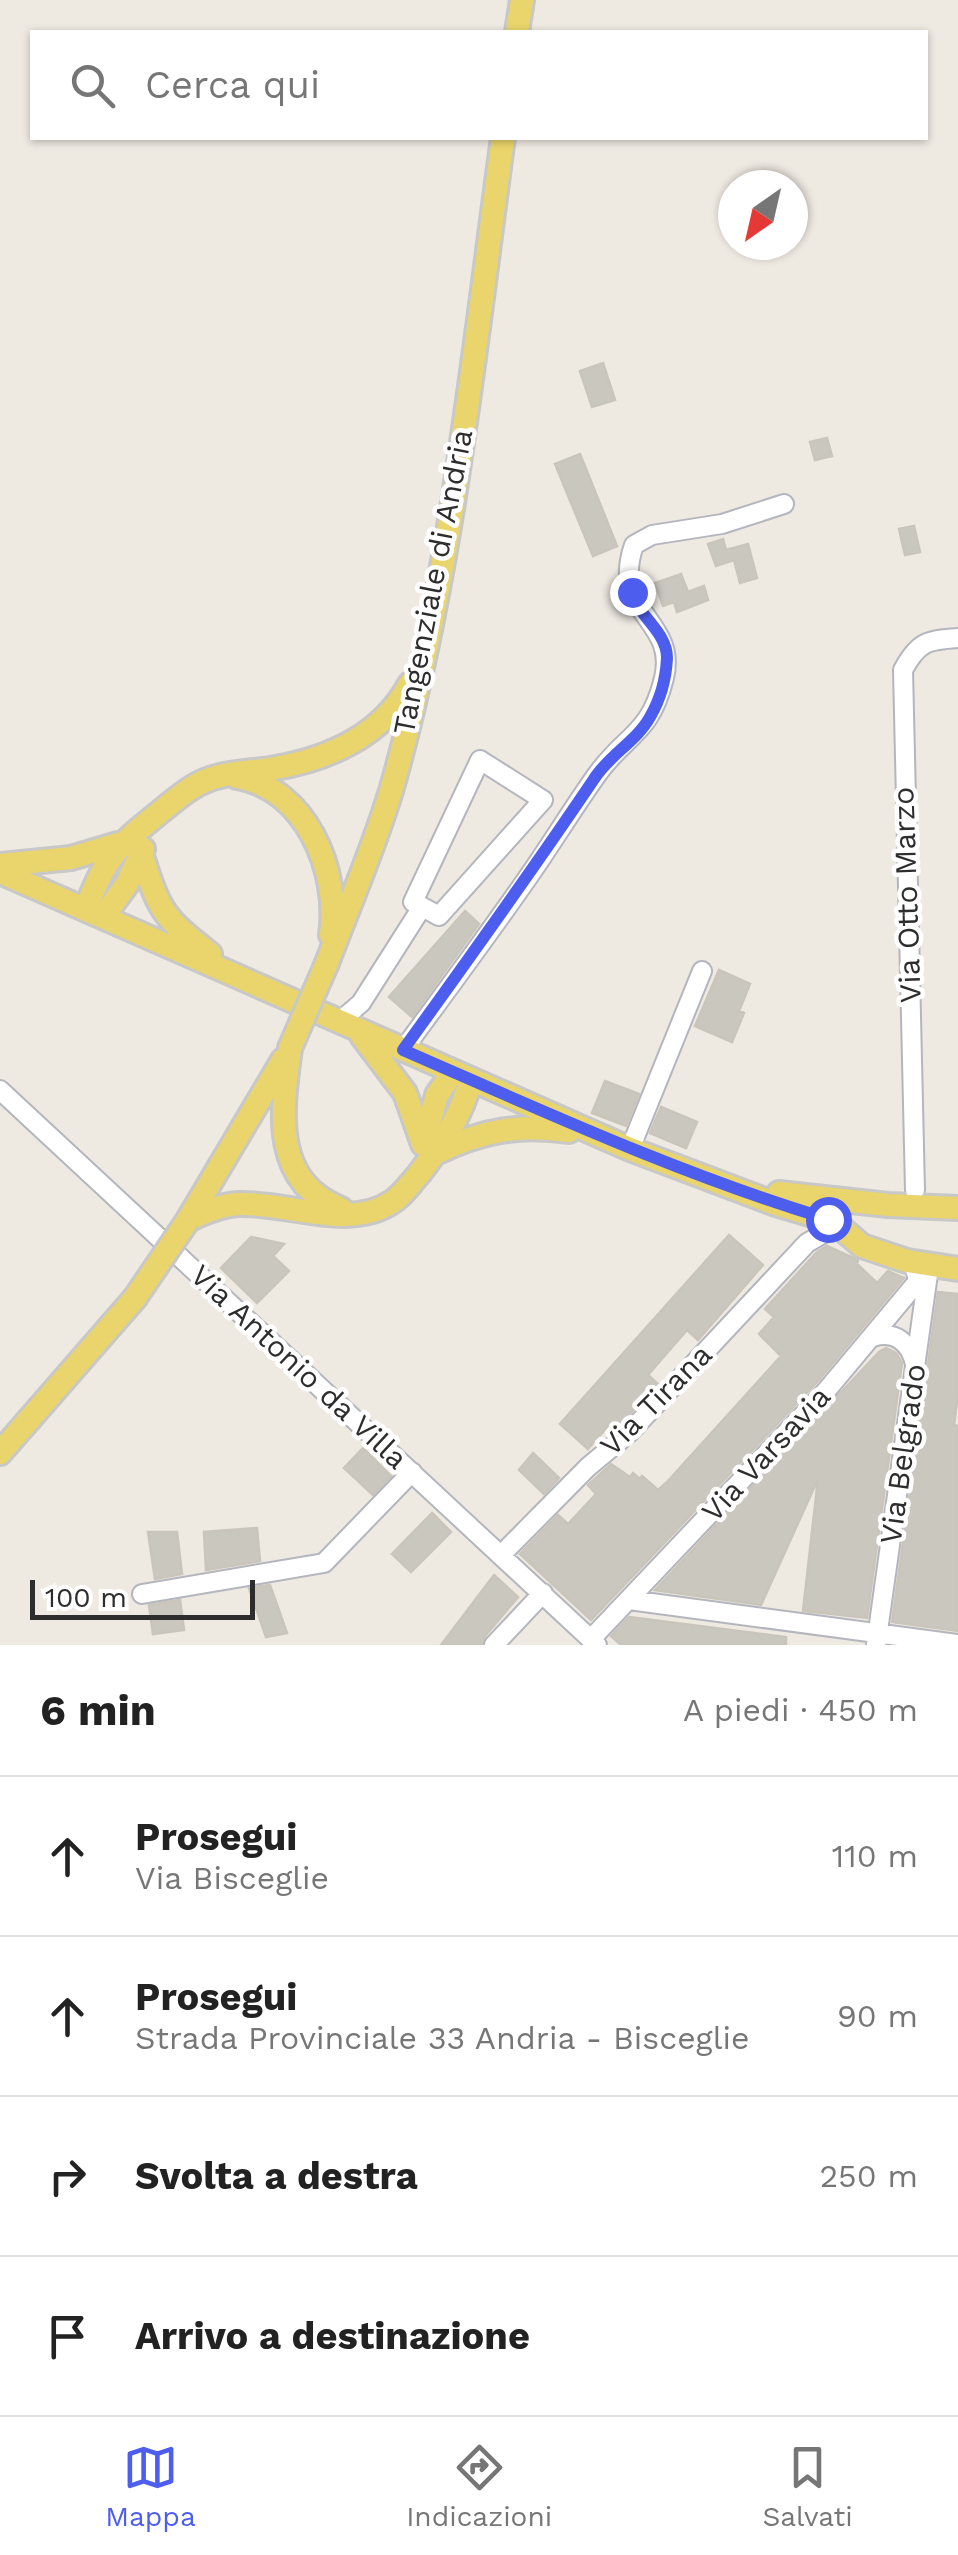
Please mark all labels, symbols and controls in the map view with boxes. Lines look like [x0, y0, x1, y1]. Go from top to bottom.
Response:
search box [30, 30, 928, 140]
icon: search [65, 58, 120, 113]
text: Cerca qui [145, 63, 320, 107]
north arrow [718, 170, 808, 260]
street label: Tangenziale di Andria [386, 426, 479, 738]
route end [610, 570, 656, 616]
street label: Via Otto Marzo [885, 786, 928, 1004]
route start [806, 1197, 852, 1243]
street label: Via Antonio da Villa [184, 1257, 415, 1476]
street label: Via Tirana [593, 1337, 719, 1463]
street label: Via Belgrado [873, 1362, 932, 1546]
street label: Via Varsavia [694, 1379, 837, 1528]
scale bar [30, 1575, 255, 1620]
text: 100 m [45, 1581, 127, 1614]
text: 6 min [40, 1686, 156, 1735]
text: A piedi · 450 m [683, 1691, 918, 1729]
text: Prosegui [135, 1815, 297, 1859]
icon: ahead [40, 1829, 95, 1884]
text: 110 m [832, 1837, 918, 1875]
text: Via Bisceglie [135, 1859, 329, 1897]
text: Prosegui [135, 1975, 297, 2019]
icon: ahead [40, 1989, 95, 2044]
text: 90 m [837, 1997, 918, 2035]
text: Strada Provinciale 33 Andria - Bisceglie [135, 2019, 749, 2057]
icon: right [40, 2149, 95, 2204]
text: Svolta a destra [135, 2154, 418, 2198]
text: 250 m [819, 2157, 918, 2195]
icon: arrive [40, 2309, 95, 2364]
text: Arrivo a destinazione [135, 2314, 530, 2358]
tab: Mappa [105, 2440, 196, 2533]
tab: Indicazioni [406, 2440, 552, 2533]
tab: Salvati [763, 2440, 853, 2533]

